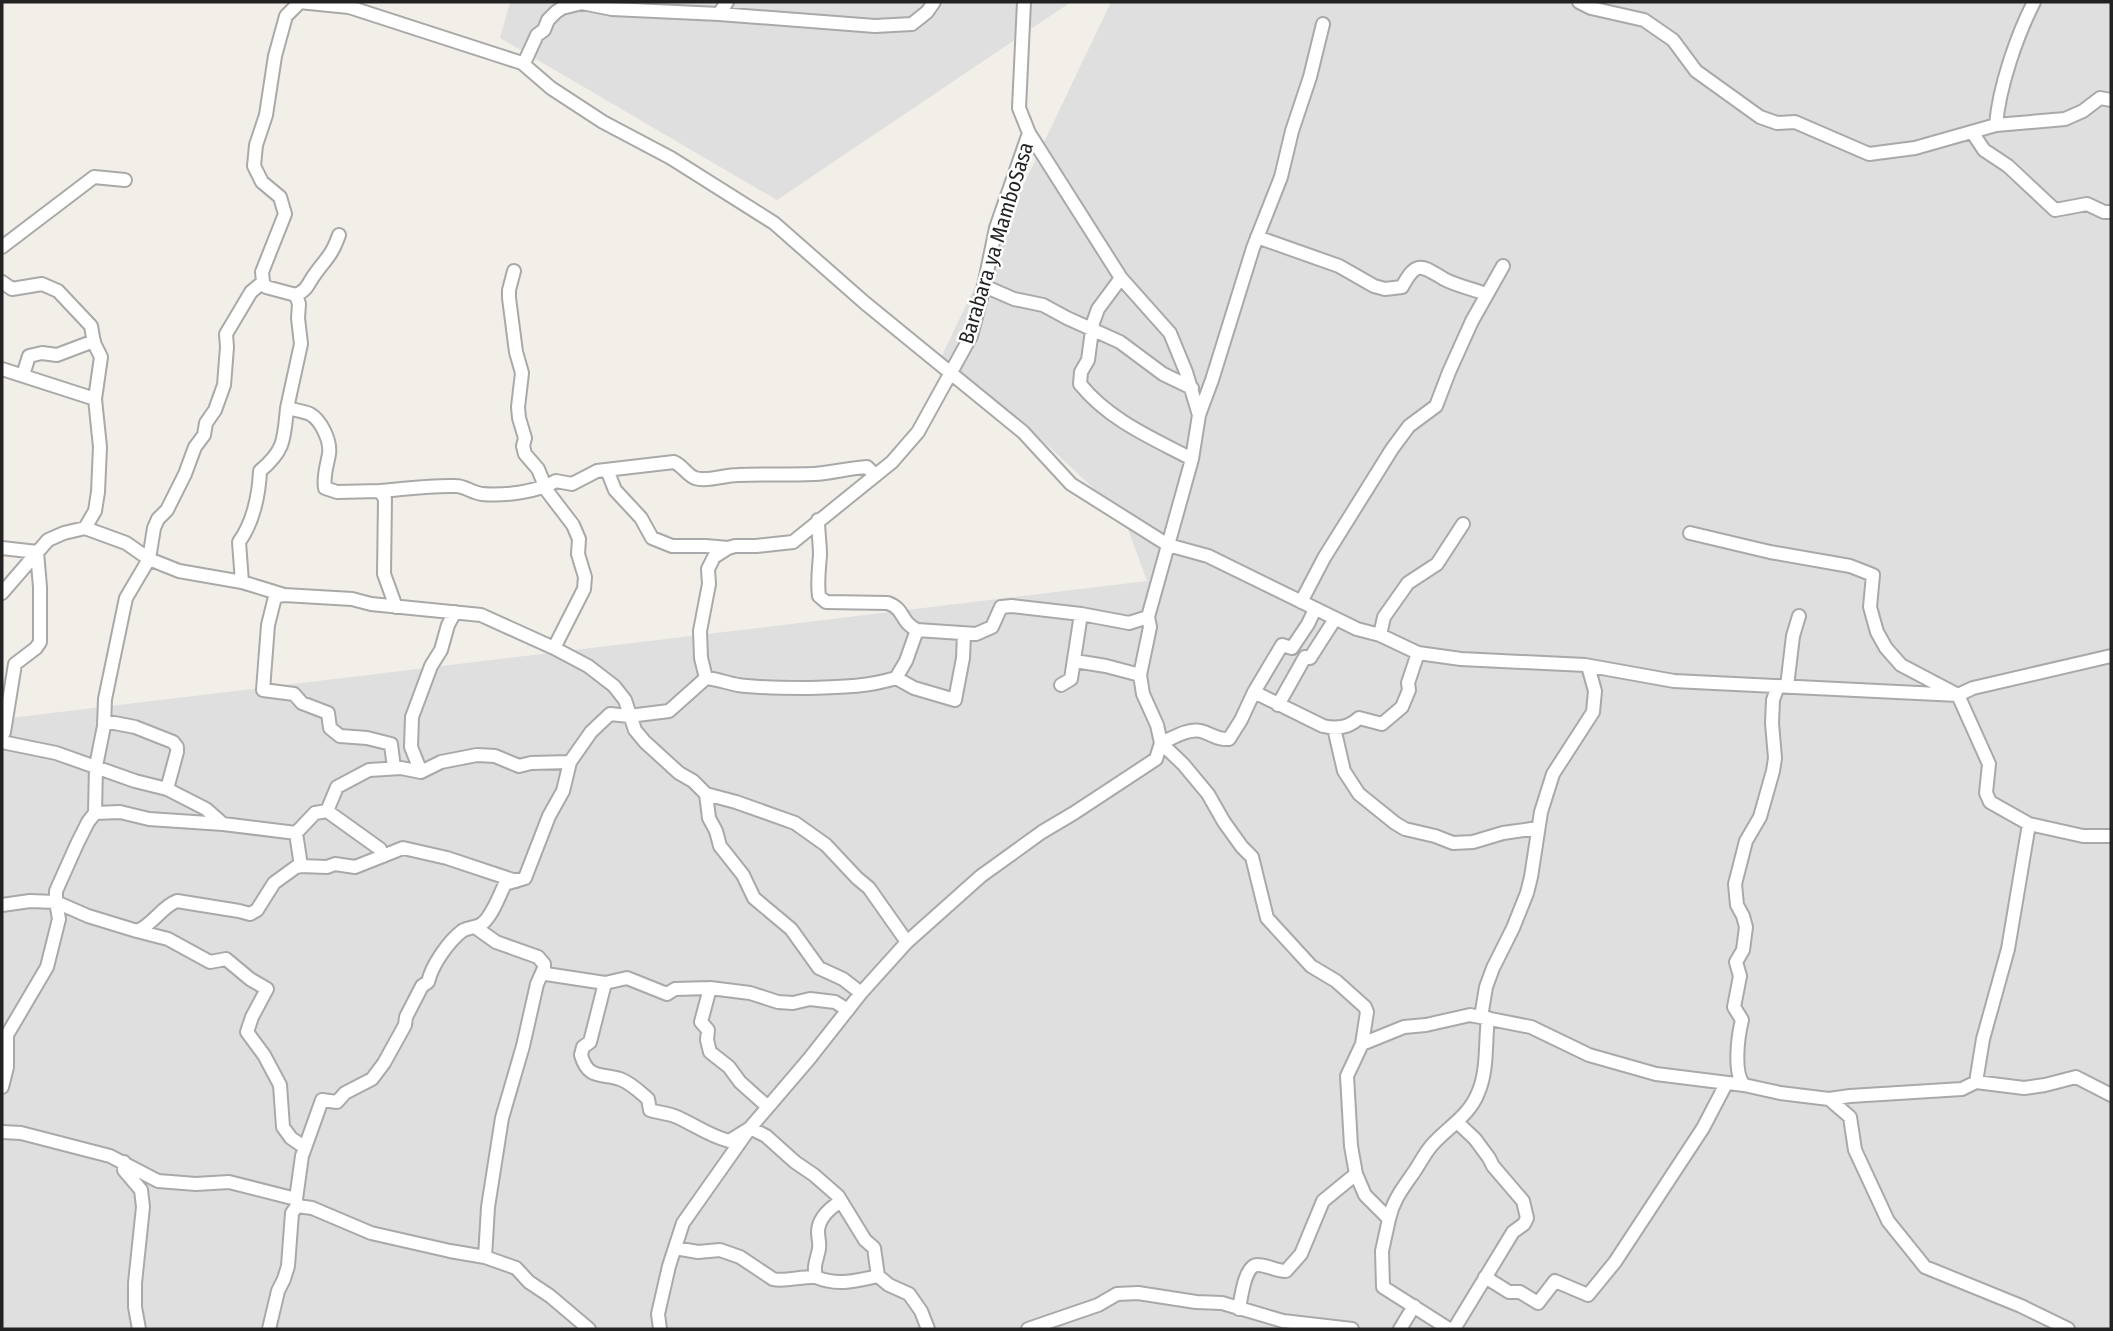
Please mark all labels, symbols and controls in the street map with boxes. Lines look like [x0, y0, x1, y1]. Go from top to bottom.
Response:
street label: Barabara ya MamboSasa [953, 139, 1039, 347]

